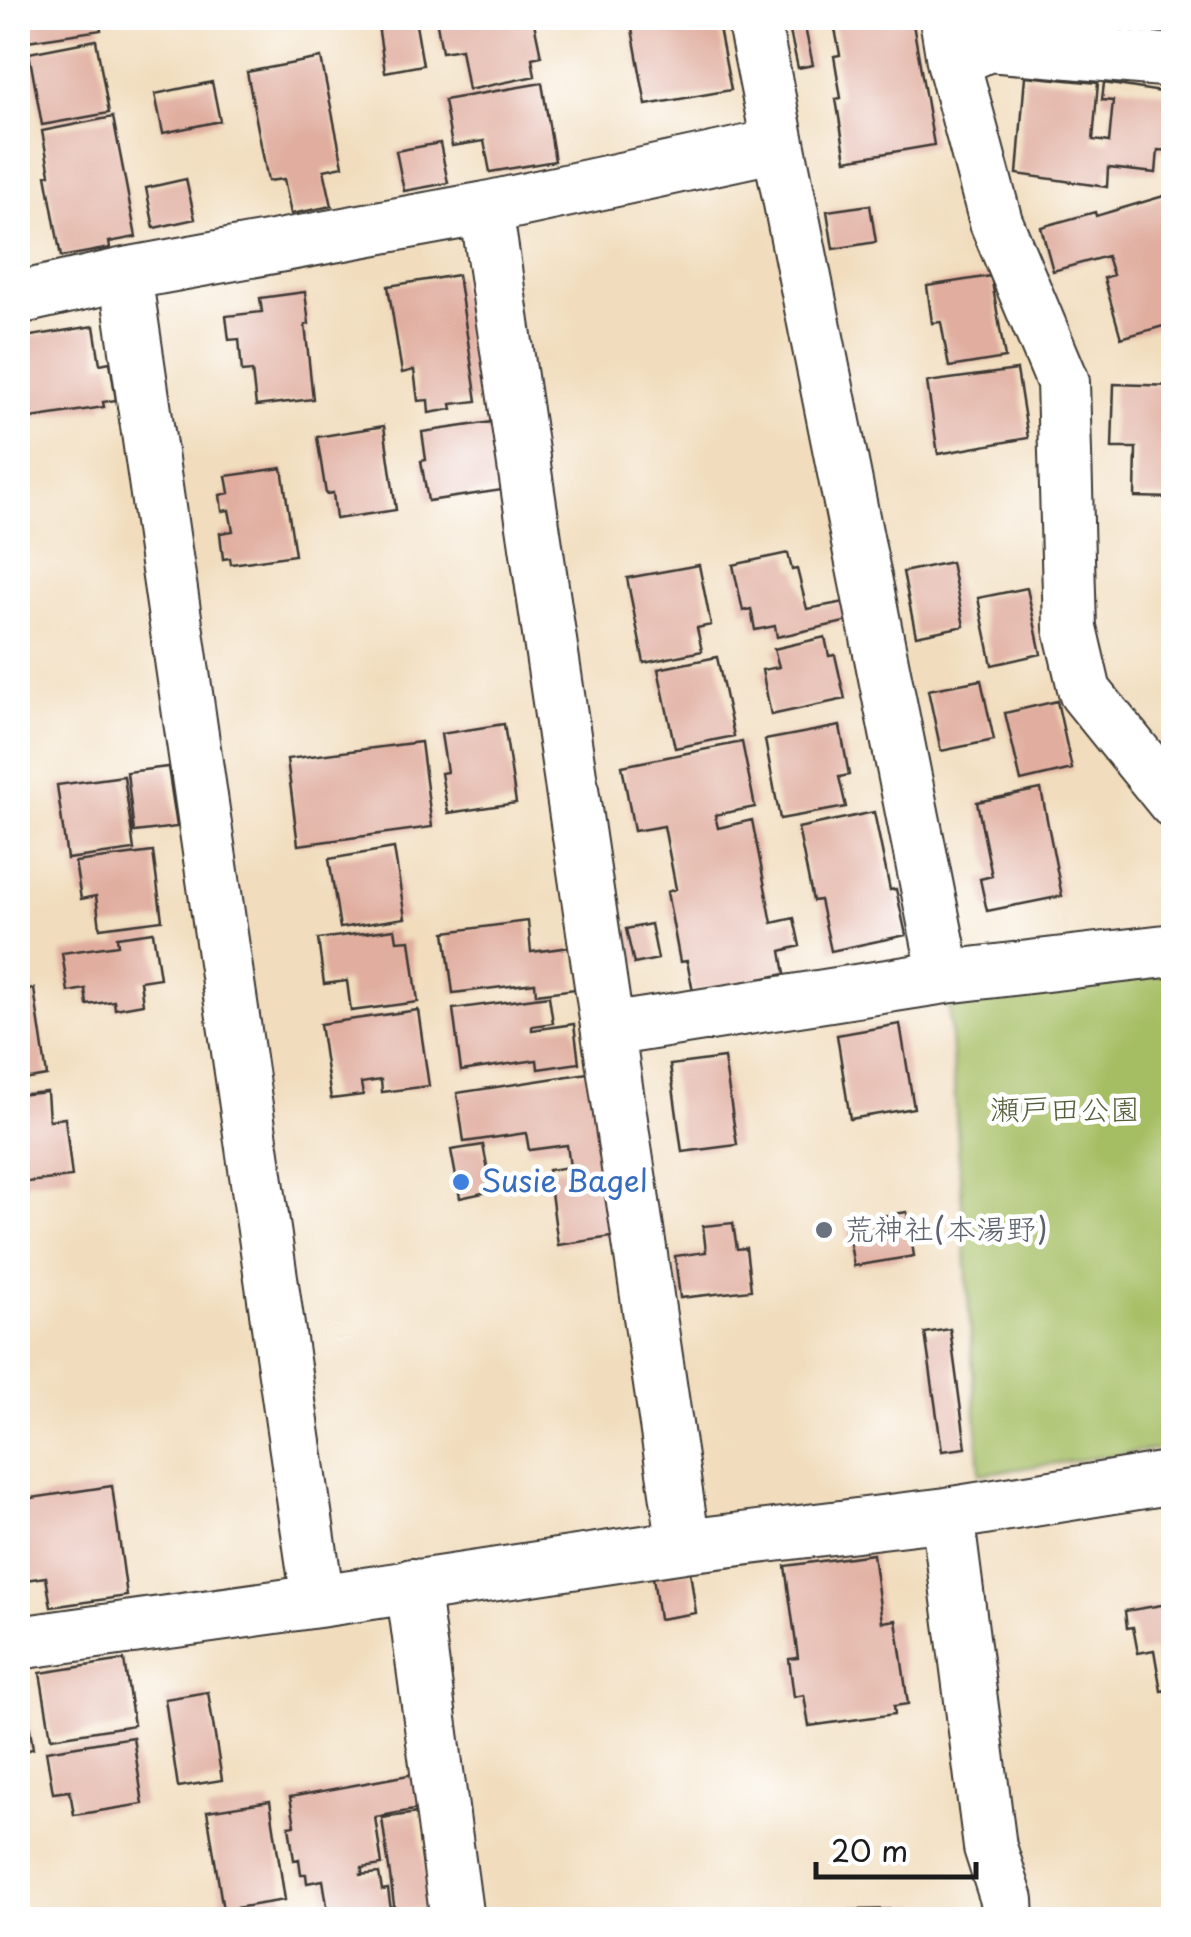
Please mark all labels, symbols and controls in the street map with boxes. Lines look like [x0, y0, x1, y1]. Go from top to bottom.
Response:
park label: 瀬戸田公園 [990, 1085, 1140, 1130]
place label: Susie Bagel [481, 1157, 648, 1202]
marker: Susie Bagel [450, 1171, 472, 1193]
place label: 荒神社(本湯野) [844, 1205, 1048, 1250]
marker: 荒神社(本湯野) [813, 1219, 835, 1241]
scale bar [816, 1817, 976, 1879]
text: 20 m [831, 1827, 908, 1872]

